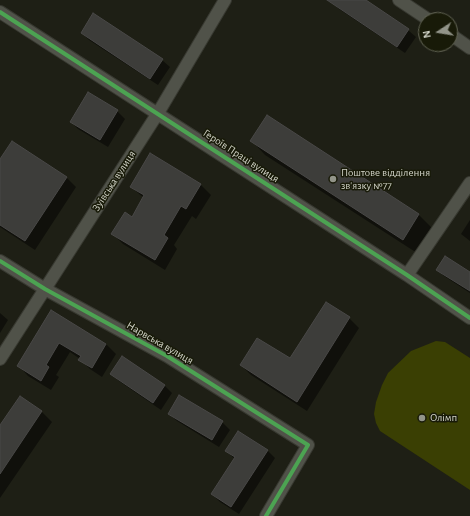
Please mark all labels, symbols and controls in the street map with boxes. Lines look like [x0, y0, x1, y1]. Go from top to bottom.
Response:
north arrow [418, 12, 458, 52]
text: N [421, 30, 433, 39]
street label: Героїв Праці вулиця [200, 126, 282, 186]
street label: Зуївська вулиця [89, 148, 139, 214]
place label: Поштове відділення зв'язку №77 [341, 166, 430, 192]
marker: Поштове відділення зв'язку №77 [328, 174, 338, 184]
street label: Нарвська вулиця [124, 319, 196, 367]
place label: Олімп [430, 411, 457, 425]
marker: Олімп [417, 413, 427, 423]

